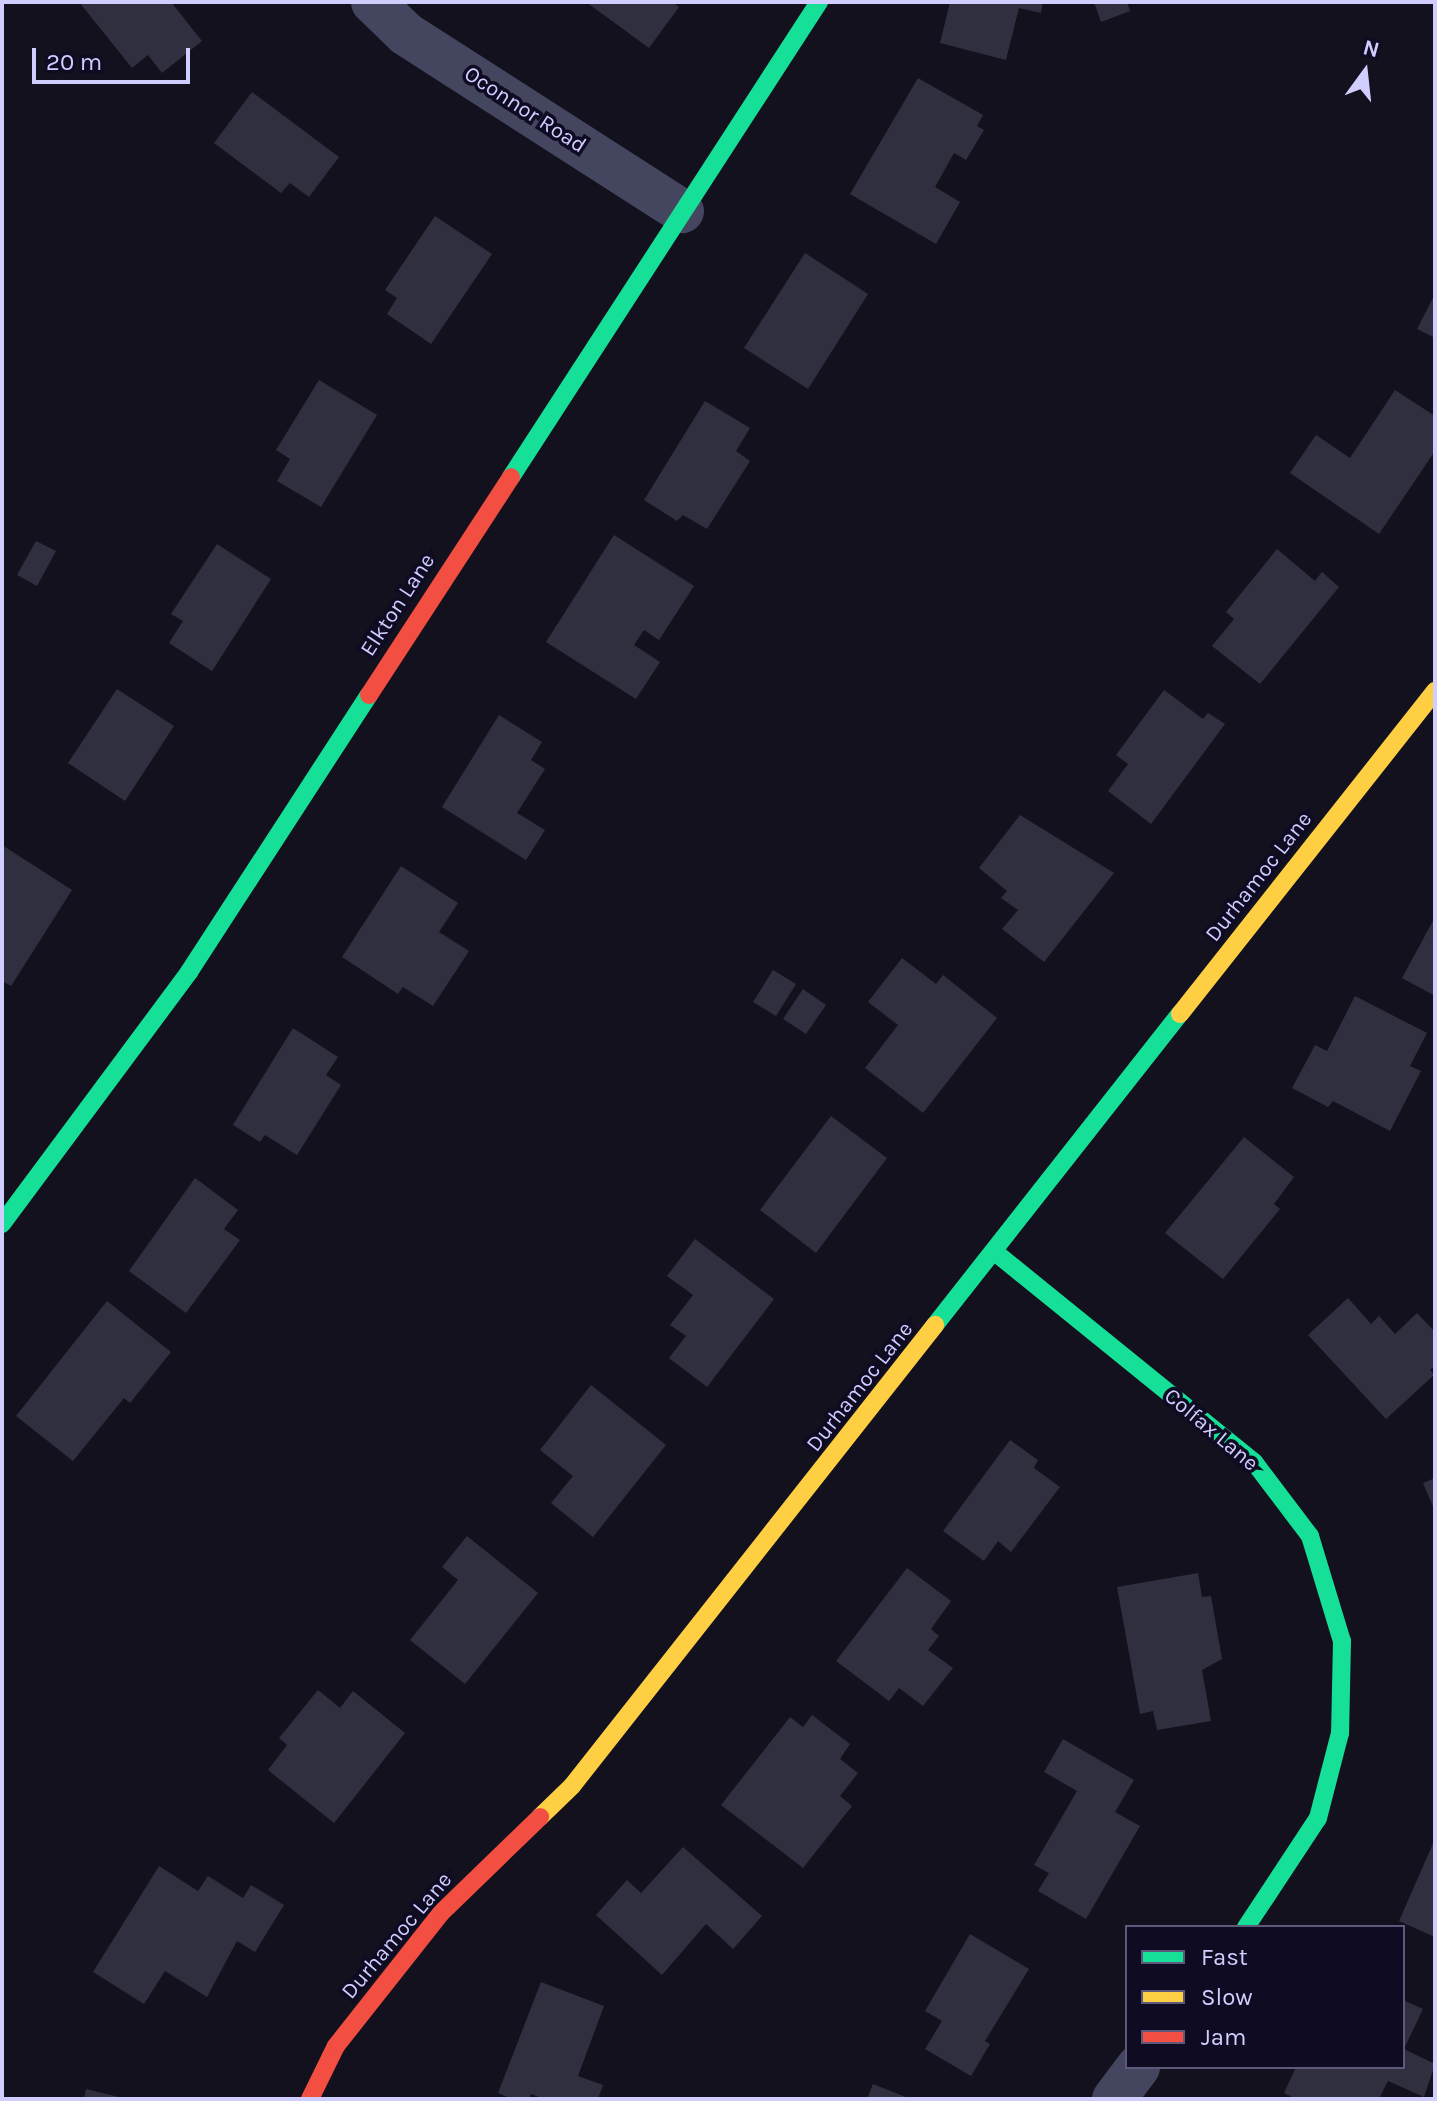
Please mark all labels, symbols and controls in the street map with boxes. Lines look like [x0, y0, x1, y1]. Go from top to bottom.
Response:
scale bar [36, 32, 194, 82]
north arrow [1325, 32, 1405, 112]
text: N [1360, 34, 1382, 63]
text: 20 m [46, 48, 102, 76]
street label: Oconnor Road [459, 61, 591, 159]
street label: Elkton Lane [355, 549, 441, 661]
street label: Durhamoc Lane [1200, 807, 1318, 947]
street label: Durhamoc Lane [801, 1317, 919, 1457]
street label: Colfax Lane [1159, 1383, 1263, 1477]
street label: Durhamoc Lane [336, 1867, 458, 2005]
legend [1125, 1925, 1405, 2069]
text: Fast [1201, 1943, 1248, 1971]
text: Slow [1201, 1983, 1253, 2011]
text: Jam [1201, 2023, 1246, 2051]

